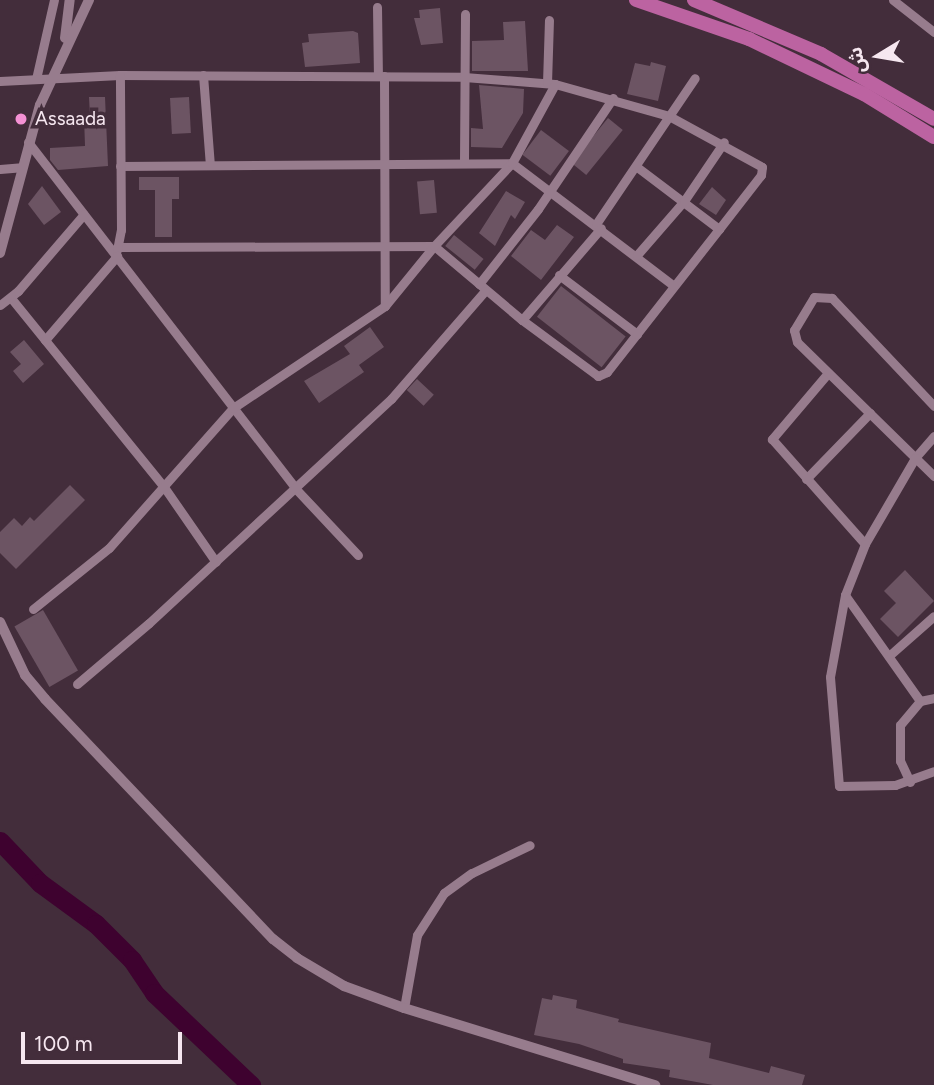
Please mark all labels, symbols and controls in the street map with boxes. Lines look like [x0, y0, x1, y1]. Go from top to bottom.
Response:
north arrow [843, 21, 913, 91]
text: ش [843, 45, 871, 75]
place label: Assaada [35, 108, 106, 130]
marker: Assaada [13, 111, 29, 127]
scale bar [24, 1018, 186, 1062]
text: 100 m [34, 1031, 93, 1056]

